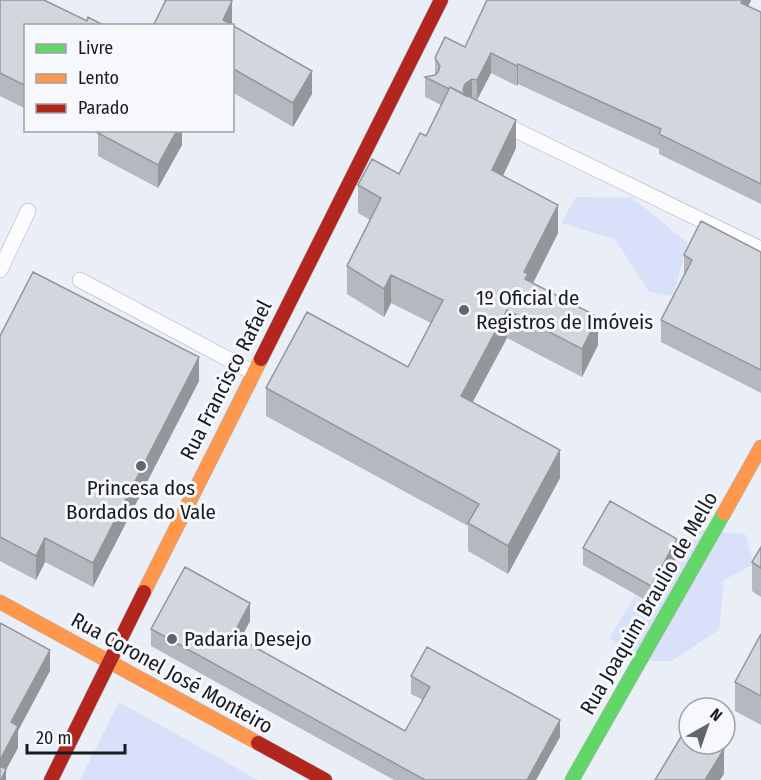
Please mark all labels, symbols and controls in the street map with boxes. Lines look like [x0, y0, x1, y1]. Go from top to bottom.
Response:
legend [24, 24, 234, 132]
text: Livre [78, 37, 113, 59]
text: Lento [78, 67, 119, 89]
text: Parado [78, 97, 129, 119]
place label: 1º Oficial de Registros de Imóveis [476, 285, 653, 335]
street label: Rua Francisco Rafael [175, 295, 278, 464]
marker: 1º Oficial de Registros de Imóveis [457, 303, 471, 317]
marker: Princesa dos Bordados do Vale [134, 459, 148, 473]
place label: Princesa dos Bordados do Vale [66, 475, 216, 525]
street label: Rua Joaquim Braulio de Mello [574, 487, 724, 719]
street label: Rua Coronel José Monteiro [67, 607, 277, 739]
place label: Padaria Desejo [184, 626, 312, 652]
marker: Padaria Desejo [165, 632, 179, 646]
north arrow [677, 696, 737, 756]
text: N [707, 705, 726, 725]
scale bar [27, 717, 124, 755]
text: 20 m [36, 727, 71, 749]

